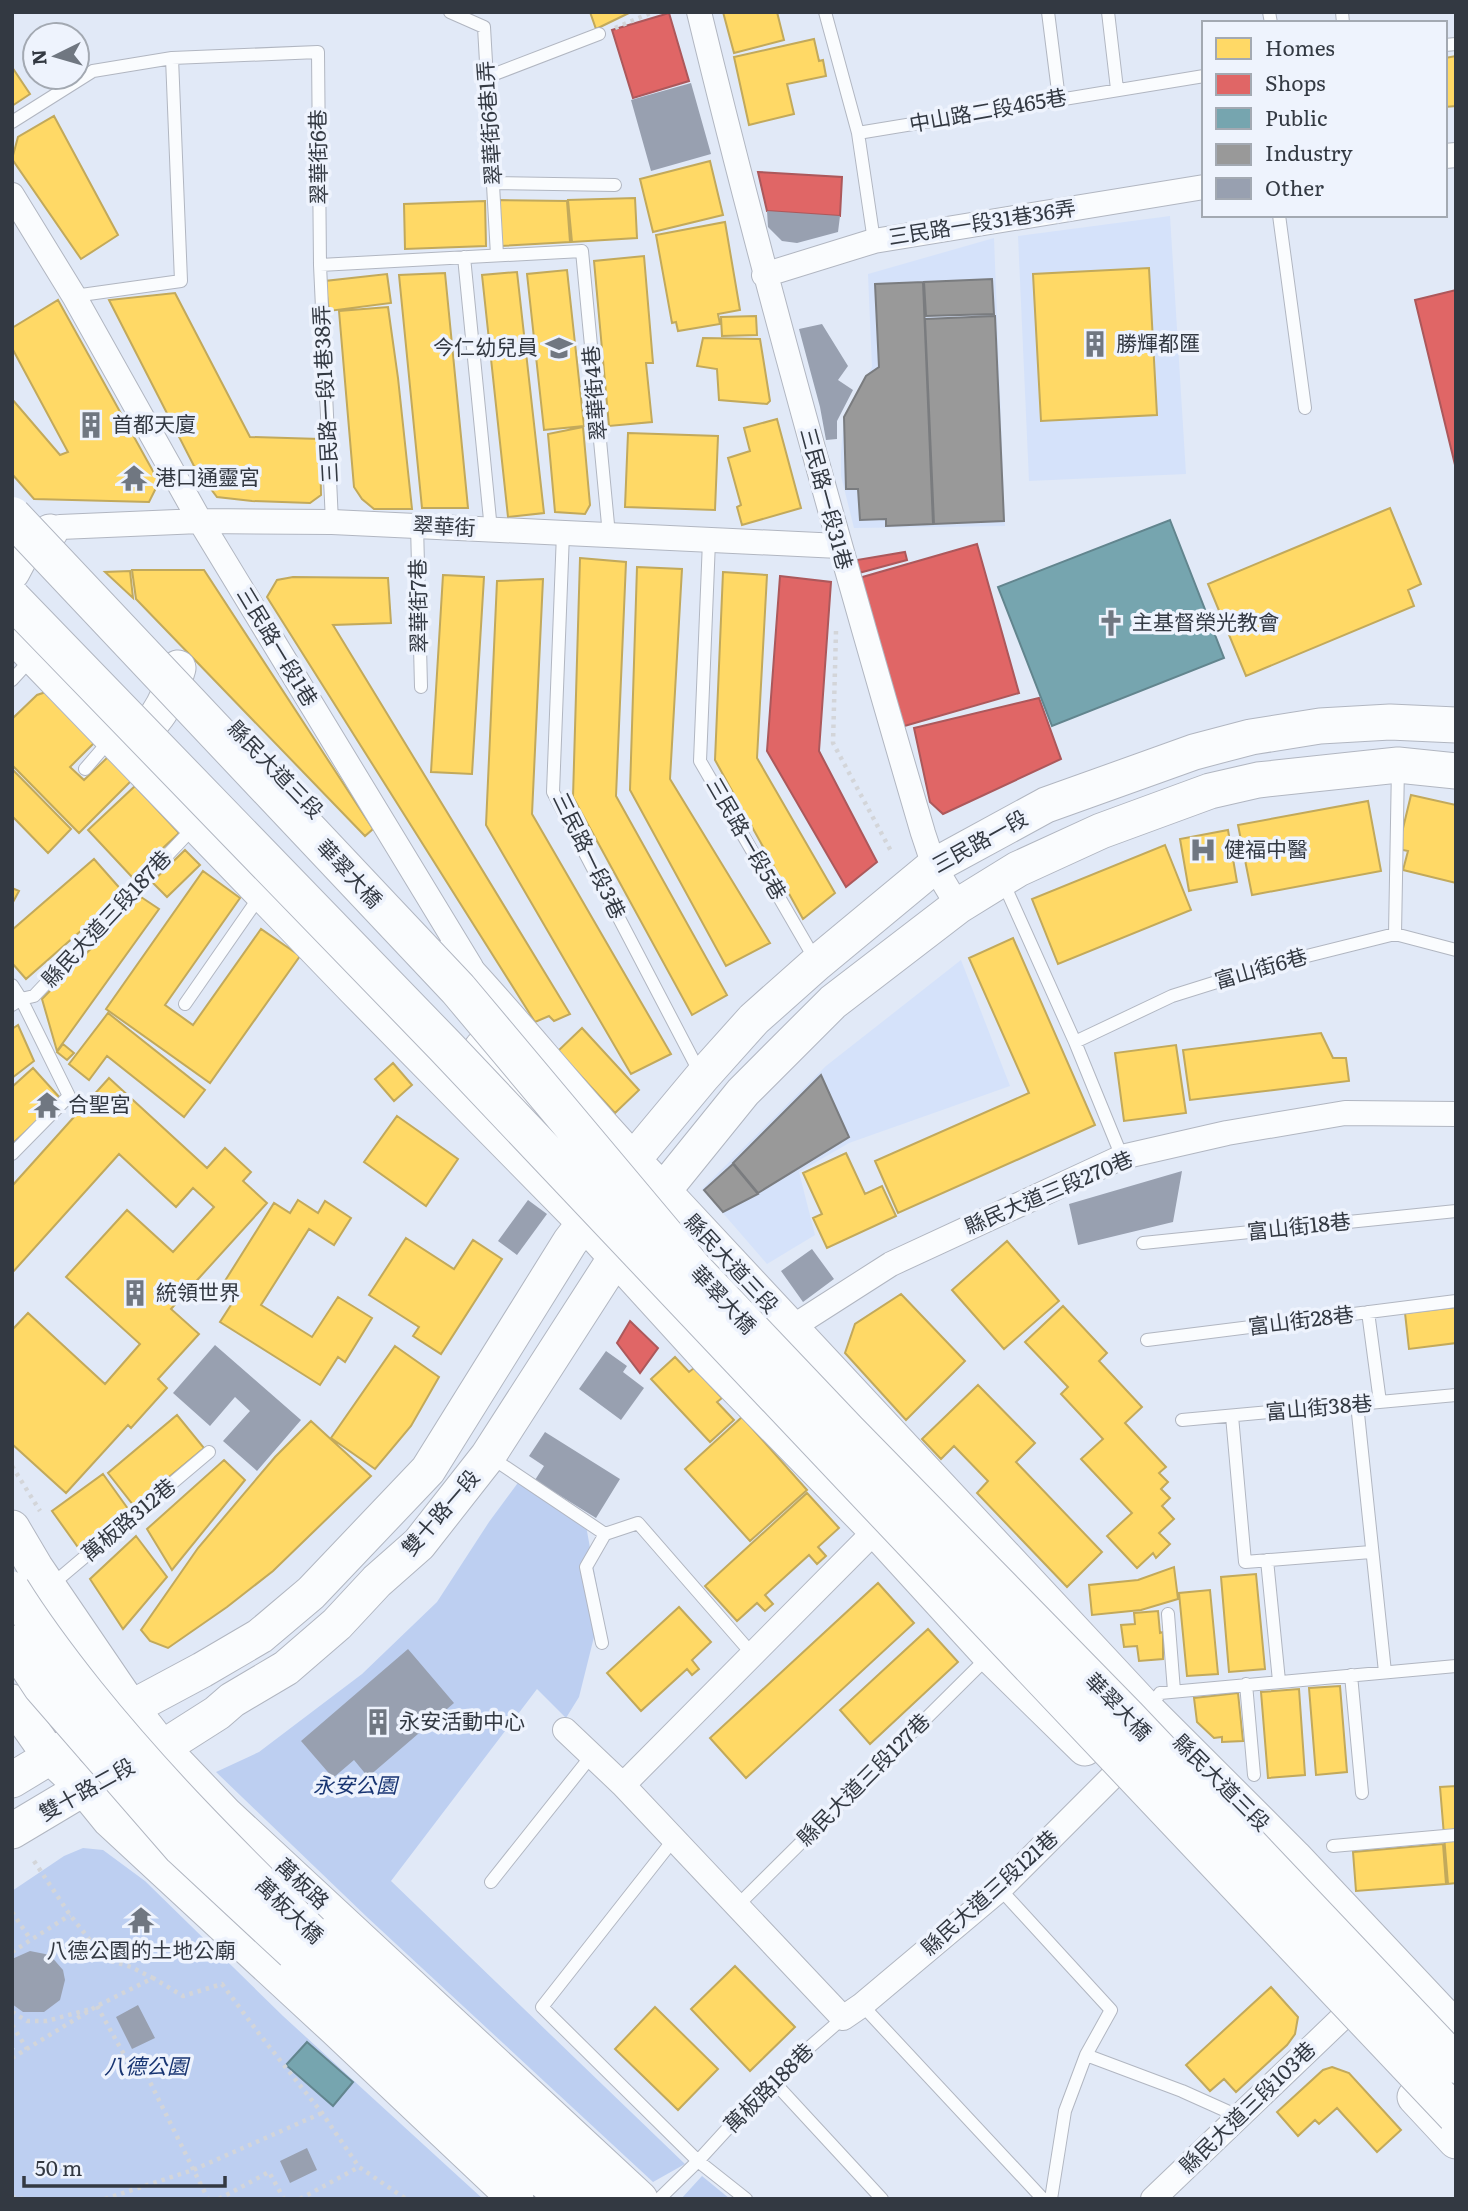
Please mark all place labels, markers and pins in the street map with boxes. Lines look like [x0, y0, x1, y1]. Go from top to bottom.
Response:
place label: 勝輝都匯 [1116, 326, 1200, 357]
building icon: 勝輝都匯 [1080, 329, 1110, 359]
place label: 今仁幼兒員 [433, 330, 538, 361]
school or university icon: 今仁幼兒員 [544, 333, 574, 363]
place label: 首都天廈 [112, 407, 196, 438]
building icon: 首都天廈 [76, 410, 106, 440]
place label: 港口通靈宮 [155, 460, 260, 491]
temple icon: 港口通靈宮 [119, 463, 149, 493]
place label: 主基督榮光教會 [1132, 605, 1279, 636]
church icon: 主基督榮光教會 [1096, 608, 1126, 638]
place label: 健福中醫 [1224, 832, 1308, 863]
hospital icon: 健福中醫 [1188, 835, 1218, 865]
place label: 合聖宮 [68, 1087, 131, 1118]
temple icon: 合聖宮 [32, 1090, 62, 1120]
place label: 統領世界 [156, 1275, 240, 1306]
building icon: 統領世界 [120, 1278, 150, 1308]
place label: 永安活動中心 [399, 1704, 525, 1735]
building icon: 永安活動中心 [363, 1707, 393, 1737]
temple icon: 八德公園的土地公廟 [126, 1905, 156, 1935]
place label: 八德公園的土地公廟 [47, 1933, 236, 1964]

